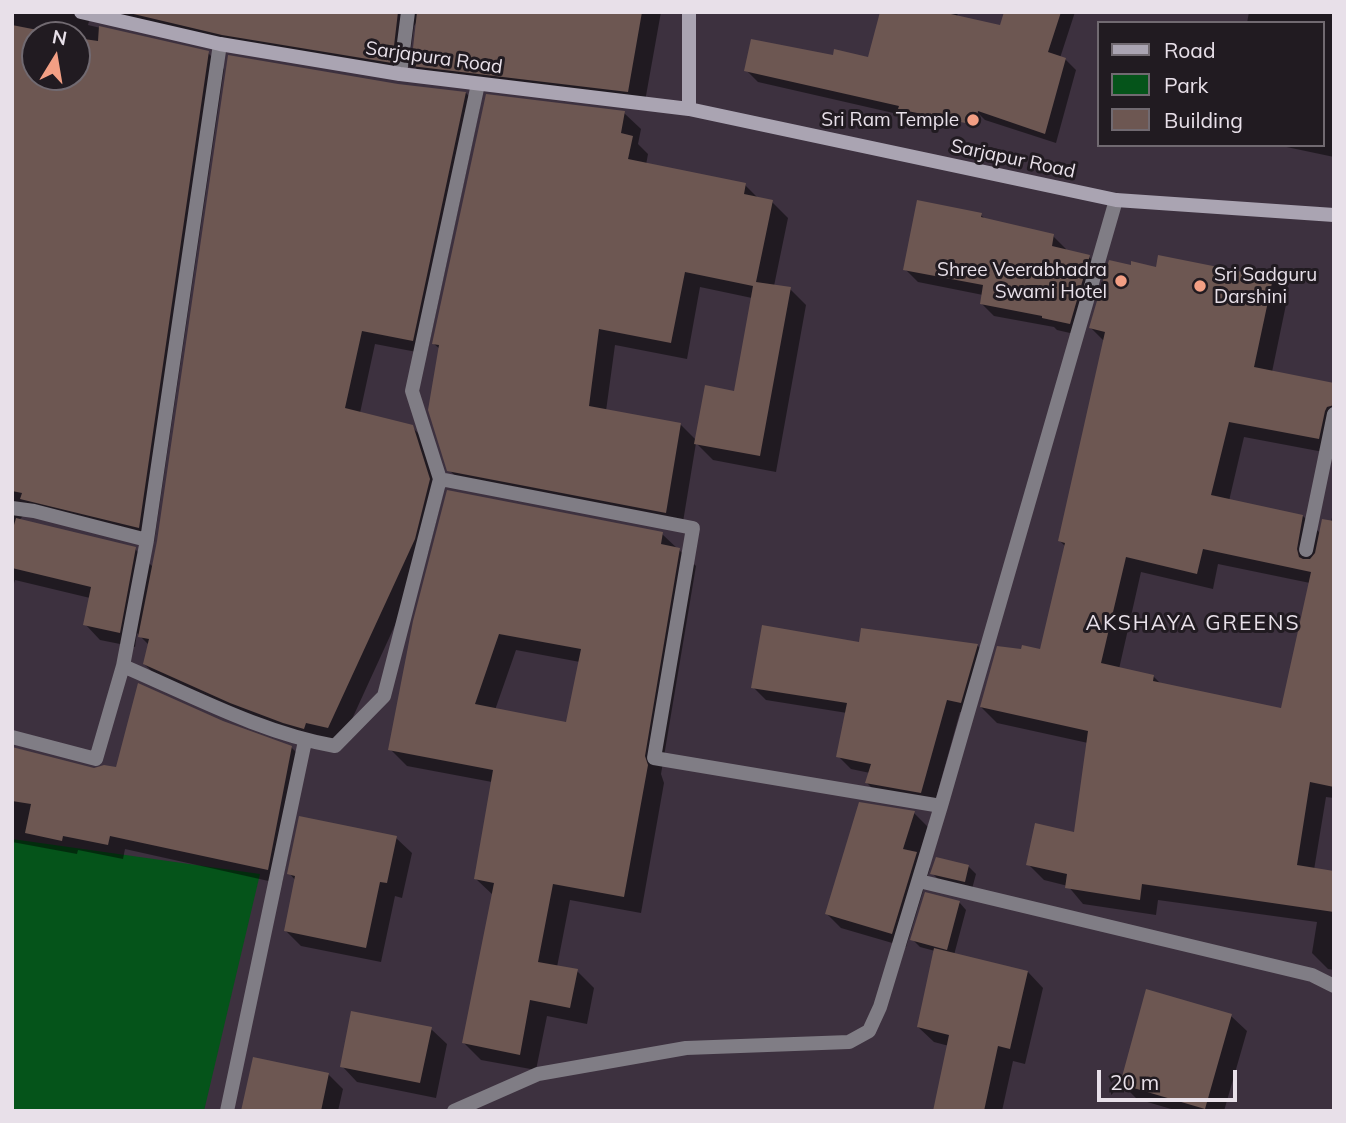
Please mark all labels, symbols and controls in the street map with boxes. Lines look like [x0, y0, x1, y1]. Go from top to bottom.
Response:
north arrow [21, 21, 91, 91]
legend [1098, 21, 1325, 147]
text: N [50, 24, 69, 50]
street label: Sarjapura Road [364, 37, 504, 79]
text: Road [1164, 37, 1215, 63]
text: Park [1164, 72, 1208, 98]
text: Building [1164, 107, 1243, 133]
place label: Sri Ram Temple [821, 109, 959, 131]
marker: Sri Ram Temple [965, 112, 981, 128]
street label: Sarjapur Road [949, 135, 1077, 183]
place label: Shree Veerabhadra Swami Hotel [937, 259, 1107, 303]
place label: Sri Sadguru Darshini [1214, 264, 1317, 308]
marker: Shree Veerabhadra Swami Hotel [1113, 273, 1129, 289]
marker: Sri Sadguru Darshini [1192, 278, 1208, 294]
district label: AKSHAYA GREENS [1087, 611, 1299, 637]
scale bar [1101, 1056, 1241, 1100]
text: 20 m [1110, 1069, 1159, 1095]

